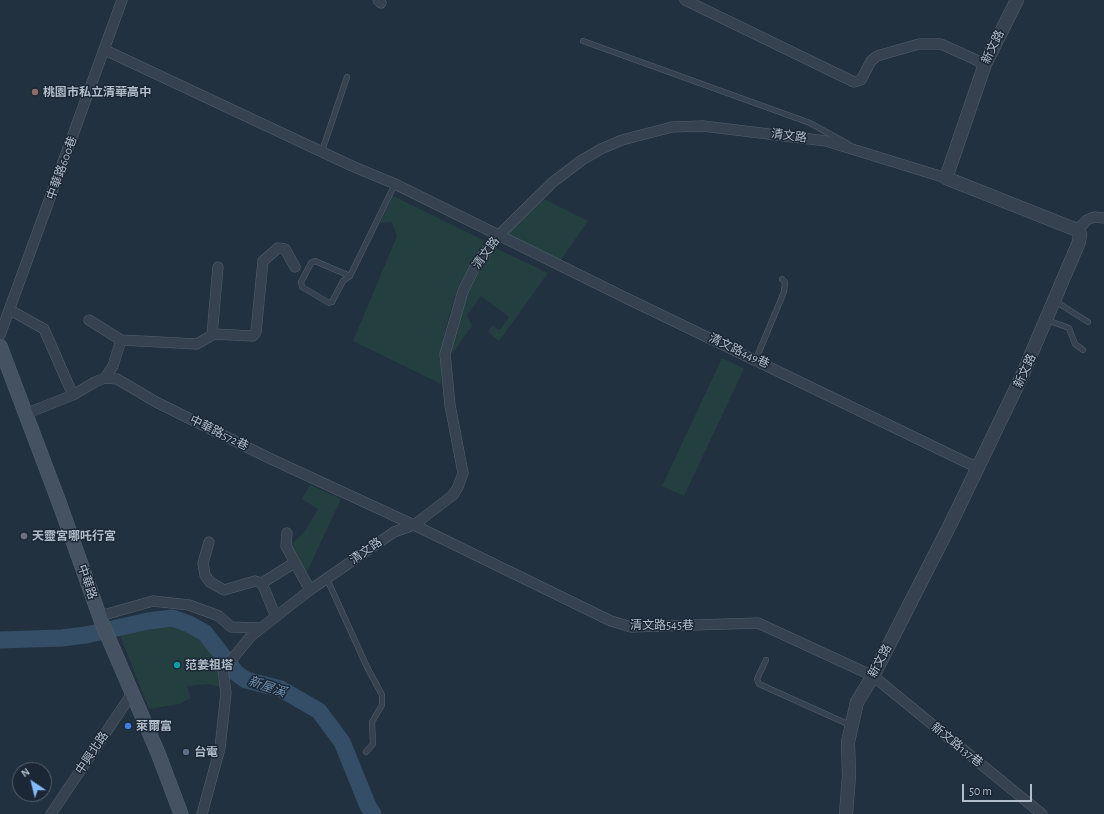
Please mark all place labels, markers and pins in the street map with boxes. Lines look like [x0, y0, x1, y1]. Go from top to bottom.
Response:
place label: 桃園市私立清華高中 [43, 85, 151, 99]
marker: 桃園市私立清華高中 [30, 87, 40, 97]
place label: 天靈宮哪吒行宮 [32, 529, 116, 543]
marker: 天靈宮哪吒行宮 [19, 531, 29, 541]
place label: 范姜祖塔 [185, 658, 233, 672]
marker: 范姜祖塔 [172, 660, 182, 670]
place label: 萊爾富 [136, 719, 172, 733]
marker: 萊爾富 [123, 721, 133, 731]
place label: 台電 [194, 745, 218, 759]
marker: 台電 [181, 747, 191, 757]

